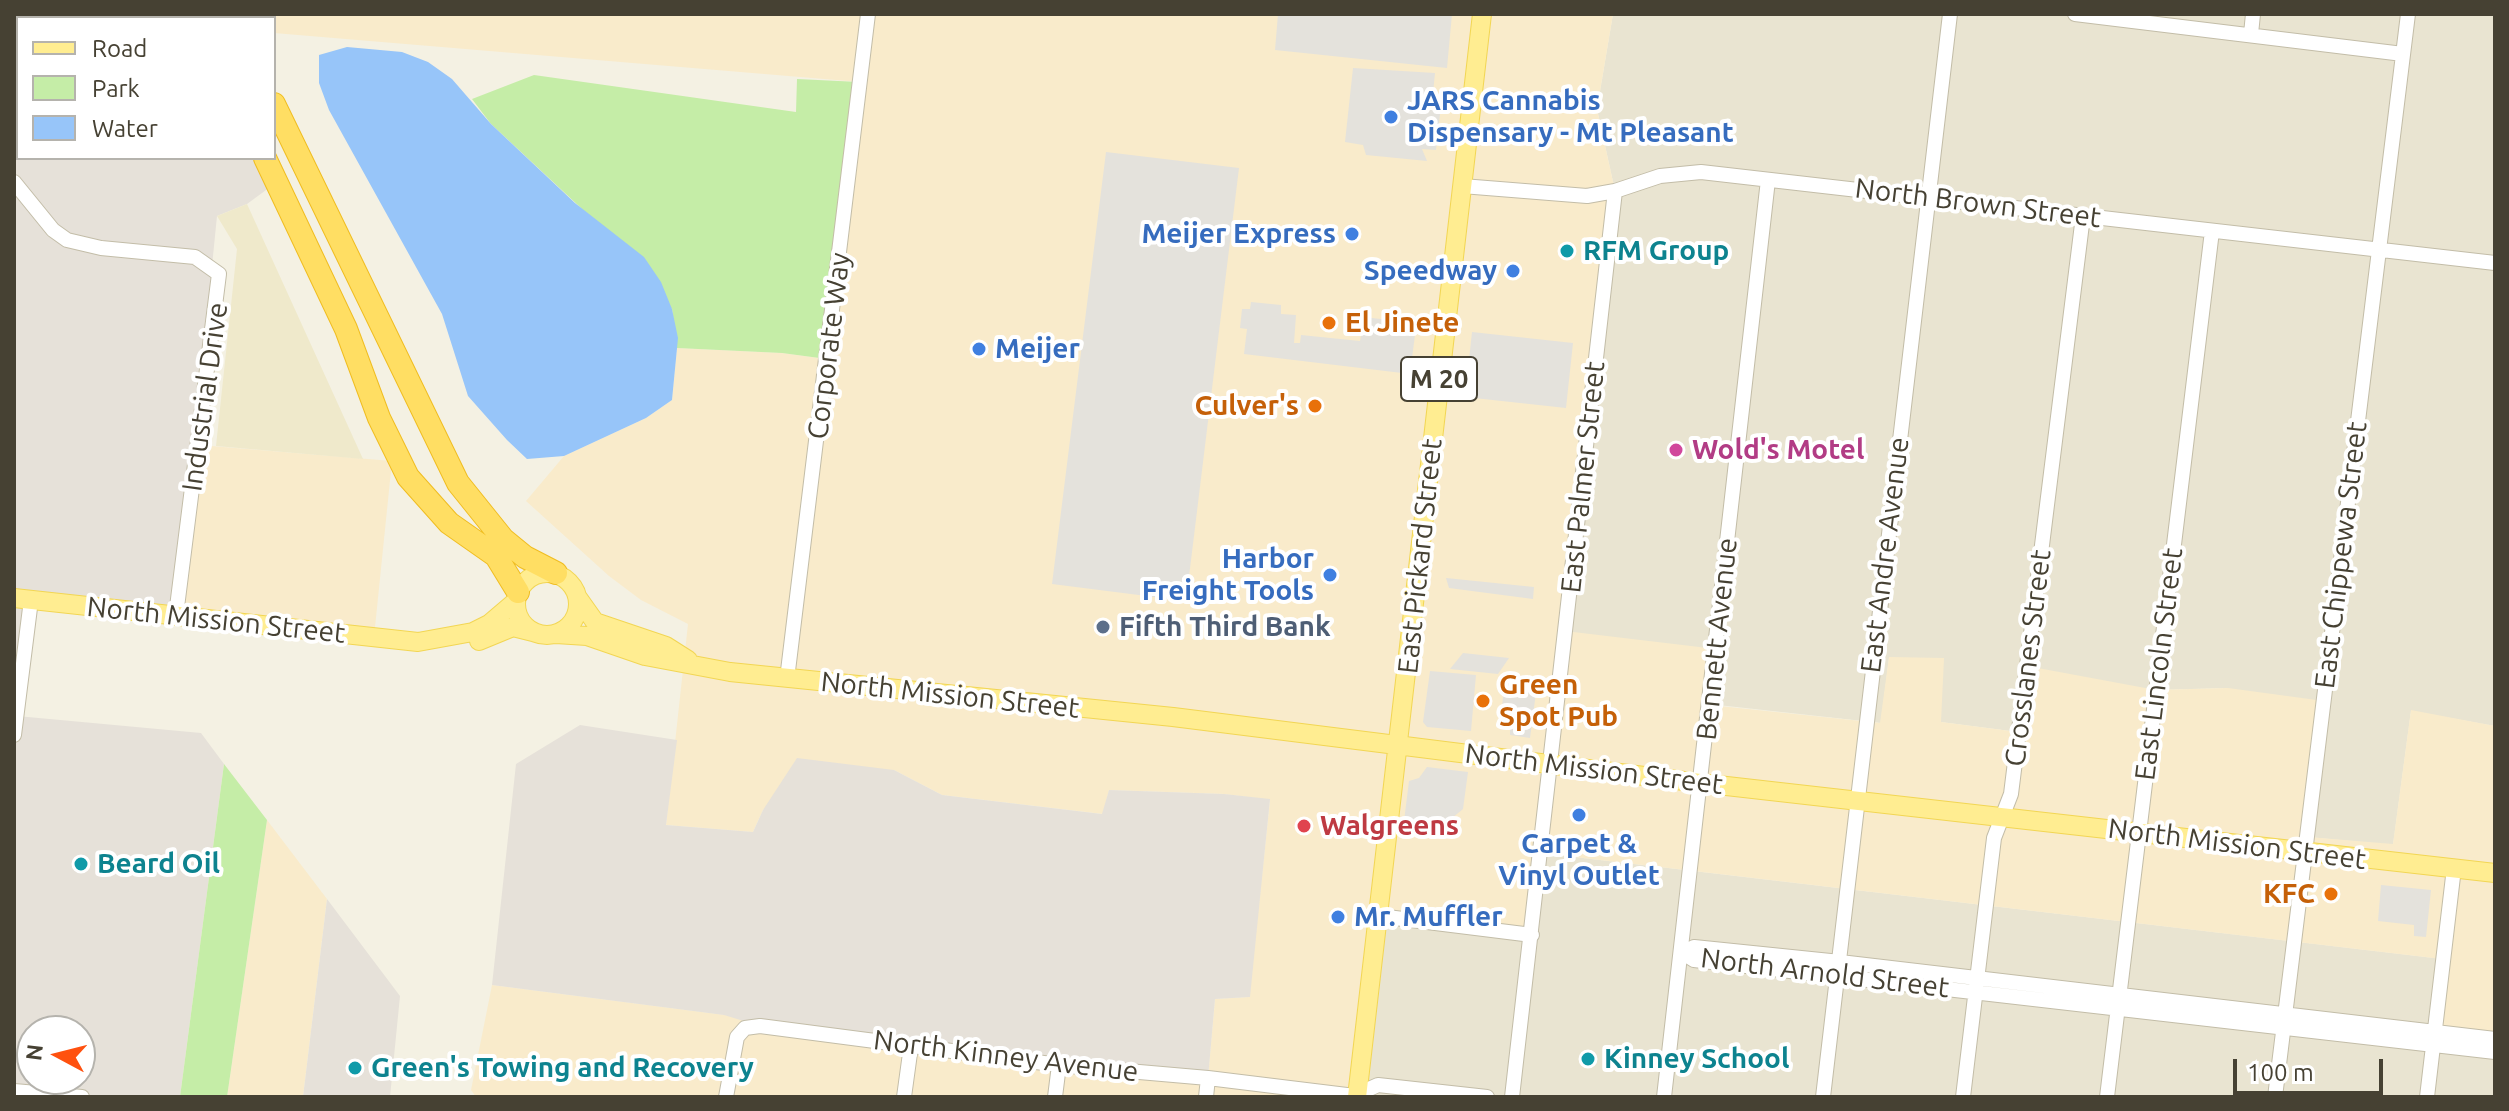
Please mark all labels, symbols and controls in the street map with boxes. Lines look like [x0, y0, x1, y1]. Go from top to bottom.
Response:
legend [16, 16, 276, 160]
text: Road [92, 35, 147, 62]
text: Park [92, 75, 140, 102]
place label: JARS Cannabis Dispensary - Mt Pleasant [1407, 84, 1734, 150]
marker: JARS Cannabis Dispensary - Mt Pleasant [1382, 108, 1400, 126]
text: Water [92, 115, 158, 142]
street label: North Brown Street [1853, 171, 2103, 235]
place label: Meijer Express [1141, 217, 1336, 251]
marker: Meijer Express [1343, 225, 1361, 243]
place label: RFM Group [1583, 234, 1729, 268]
marker: RFM Group [1558, 242, 1576, 260]
street label: Corporate Way [801, 251, 857, 441]
place label: Speedway [1364, 254, 1497, 288]
marker: Speedway [1504, 262, 1522, 280]
street label: Industrial Drive [175, 300, 235, 494]
place label: El Jinete [1345, 306, 1459, 340]
marker: El Jinete [1320, 314, 1338, 332]
place label: Meijer [995, 332, 1080, 366]
marker: Meijer [970, 340, 988, 358]
road number: M 20 [1401, 357, 1477, 401]
street label: East Palmer Street [1554, 360, 1612, 594]
place label: Culver's [1194, 389, 1299, 423]
marker: Culver's [1306, 397, 1324, 415]
street label: East Chippewa Street [2308, 420, 2374, 690]
place label: Wold's Motel [1692, 433, 1864, 467]
street label: East Andre Avenue [1854, 435, 1916, 675]
street label: East Pickard Street [1391, 437, 1449, 675]
marker: Wold's Motel [1667, 441, 1685, 459]
street label: Bennett Avenue [1690, 536, 1744, 742]
place label: Harbor Freight Tools [1142, 542, 1314, 608]
street label: East Lincoln Street [2128, 546, 2190, 782]
street label: Crosslanes Street [1998, 548, 2058, 768]
marker: Harbor Freight Tools [1321, 566, 1339, 584]
street label: North Mission Street [85, 590, 347, 650]
place label: Fifth Third Bank [1119, 610, 1331, 644]
marker: Fifth Third Bank [1094, 618, 1112, 636]
street label: North Mission Street [819, 665, 1081, 725]
place label: Green Spot Pub [1499, 668, 1618, 734]
marker: Green Spot Pub [1474, 692, 1492, 710]
street label: North Mission Street [1463, 737, 1725, 801]
marker: Carpet & Vinyl Outlet [1570, 806, 1588, 824]
place label: Walgreens [1320, 809, 1459, 843]
street label: North Mission Street [2106, 812, 2368, 876]
marker: Walgreens [1295, 817, 1313, 835]
place label: Carpet & Vinyl Outlet [1498, 827, 1660, 893]
place label: Beard Oil [97, 847, 220, 881]
marker: Beard Oil [72, 855, 90, 873]
place label: KFC [2263, 877, 2315, 911]
marker: KFC [2322, 885, 2340, 903]
place label: Mr. Muffler [1354, 900, 1503, 934]
marker: Mr. Muffler [1329, 908, 1347, 926]
street label: North Arnold Street [1699, 941, 1951, 1005]
north arrow [16, 1015, 96, 1095]
street label: North Kinney Avenue [872, 1023, 1140, 1089]
place label: Kinney School [1604, 1042, 1789, 1076]
text: N [20, 1043, 47, 1062]
scale bar [2237, 1043, 2387, 1093]
marker: Kinney School [1579, 1050, 1597, 1068]
place label: Green's Towing and Recovery [371, 1051, 754, 1085]
marker: Green's Towing and Recovery [346, 1059, 364, 1077]
text: 100 m [2247, 1059, 2314, 1086]

